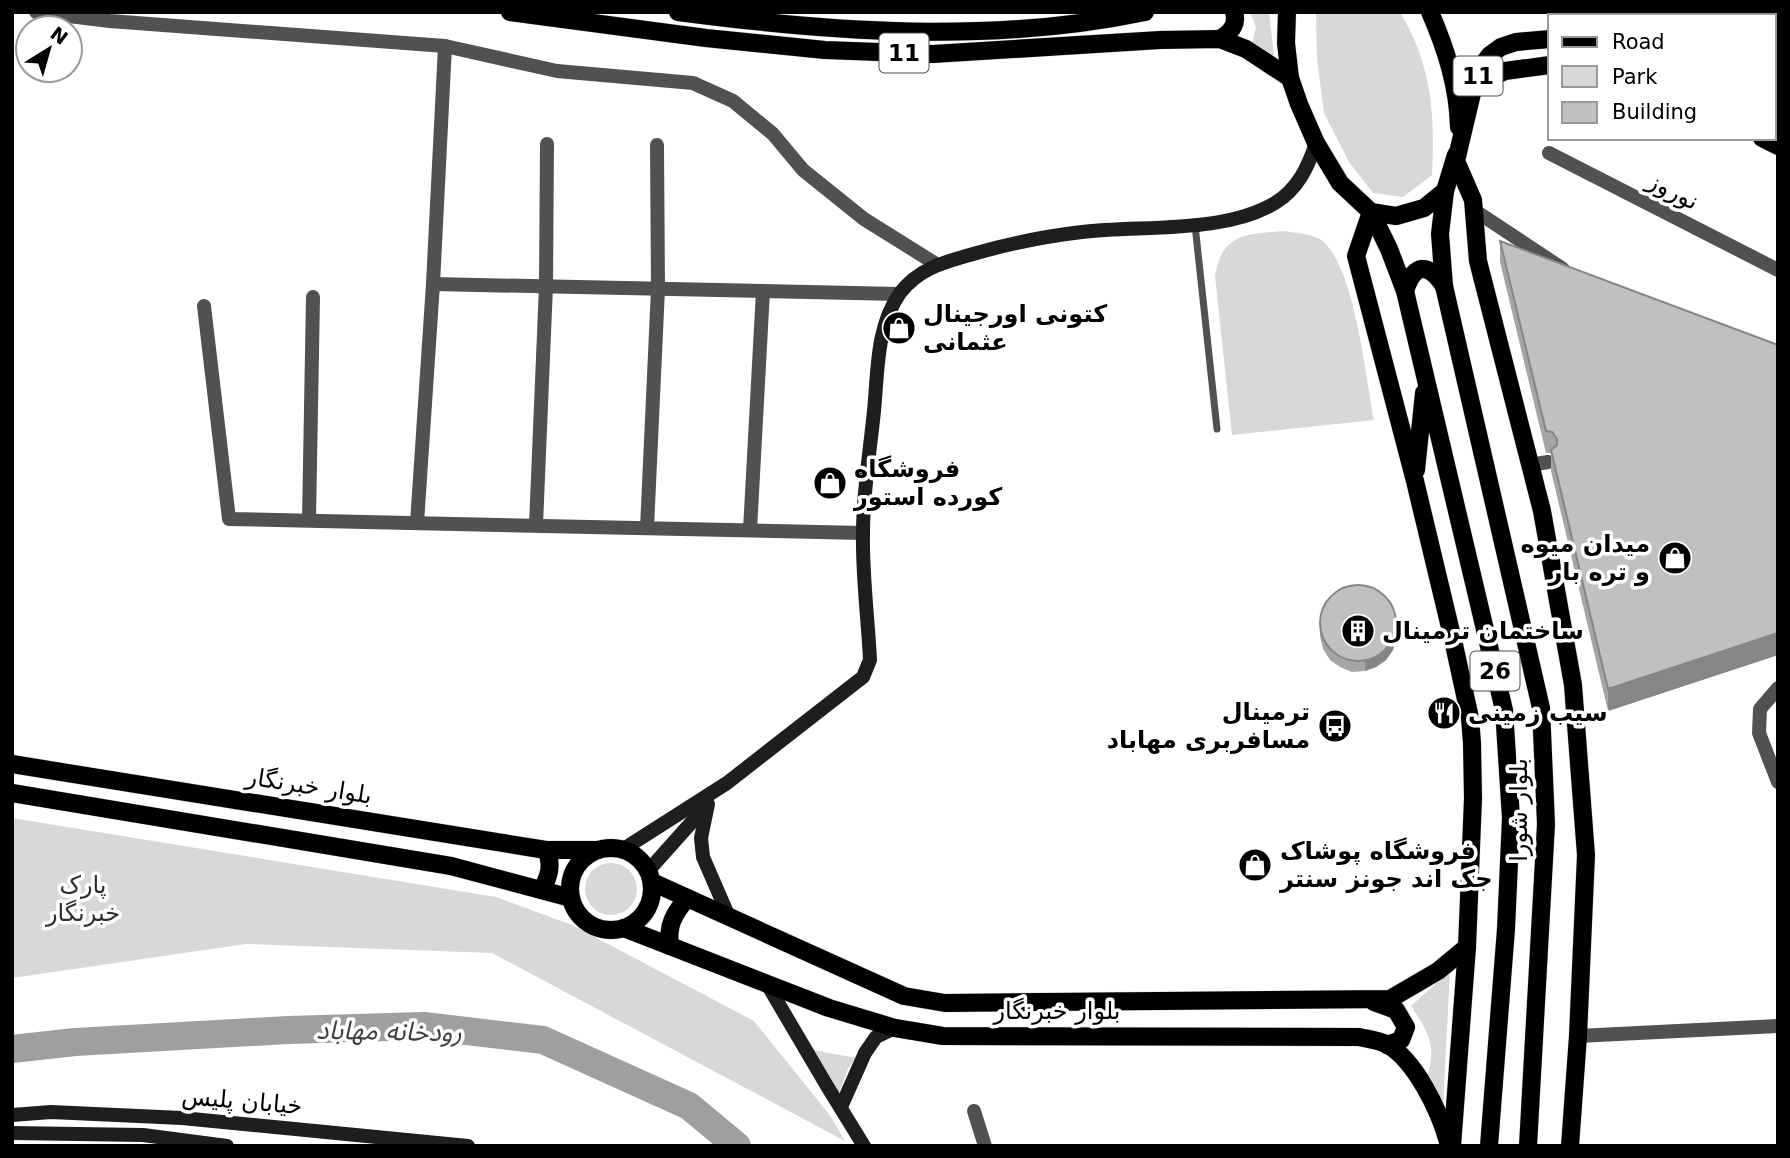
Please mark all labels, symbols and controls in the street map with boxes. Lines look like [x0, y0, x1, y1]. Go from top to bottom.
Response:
north arrow [14, 14, 84, 84]
legend [1548, 14, 1776, 140]
text: N [46, 22, 72, 49]
text: Road [1612, 30, 1665, 54]
road number: 11 [880, 34, 928, 72]
road number: 11 [1454, 57, 1502, 96]
text: Park [1612, 65, 1658, 89]
text: Building [1612, 100, 1697, 124]
street label: نوروز [1642, 166, 1703, 216]
place label: کتونی اورجینال عثمانی [923, 300, 1107, 356]
shop icon: کتونی اورجینال عثمانی [880, 309, 918, 347]
place label: فروشگاه کورده استور [853, 455, 1002, 511]
shop icon: فروشگاه کورده استور [811, 464, 849, 502]
place label: میدان میوه و تره بار [1521, 530, 1650, 586]
shop icon: میدان میوه و تره بار [1656, 539, 1694, 577]
building icon: ساختمان ترمینال [1339, 612, 1377, 650]
place label: ساختمان ترمینال [1382, 617, 1584, 645]
road number: 26 [1470, 652, 1520, 691]
restaurant icon: سیب زمینی [1425, 694, 1463, 732]
place label: ترمینال مسافربری مهاباد [1107, 698, 1310, 754]
place label: سیب زمینی [1468, 699, 1608, 727]
bus stop icon: ترمینال مسافربری مهاباد [1316, 707, 1354, 745]
street label: بلوار شورا [1505, 758, 1533, 862]
street label: بلوار خبرنگار [243, 762, 374, 810]
place label: فروشگاه پوشاک جک اند جونز سنتر [1279, 837, 1492, 893]
shop icon: فروشگاه پوشاک جک اند جونز سنتر [1236, 846, 1274, 884]
park label: پارک خبرنگار [45, 871, 120, 927]
street label: بلوار خبرنگار [992, 997, 1121, 1025]
water label: رودخانه مهاباد [316, 1015, 462, 1047]
street label: خیابان پلیس [180, 1082, 304, 1120]

